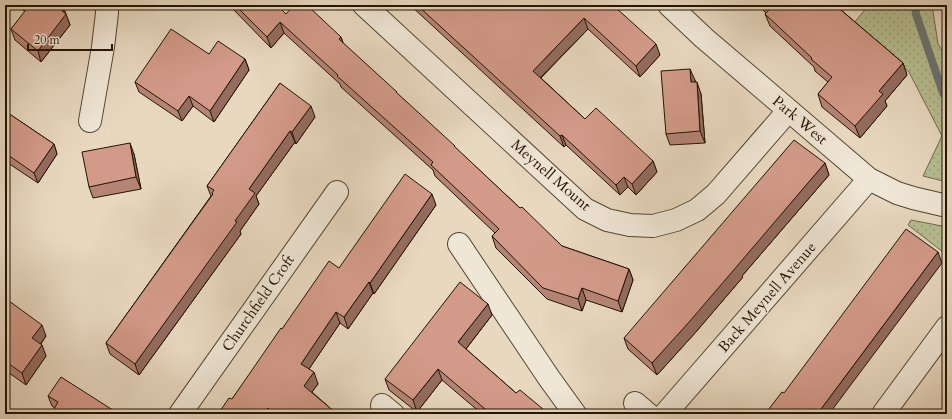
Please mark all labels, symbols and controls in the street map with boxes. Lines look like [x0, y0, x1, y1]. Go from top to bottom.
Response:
scale bar [28, 26, 112, 52]
text: 20 m [34, 32, 61, 48]
street label: Park West [768, 91, 832, 149]
street label: Meynell Mount [507, 135, 595, 215]
street label: Back Meynell Avenue [714, 237, 821, 356]
street label: Churchfield Croft [217, 250, 299, 355]

